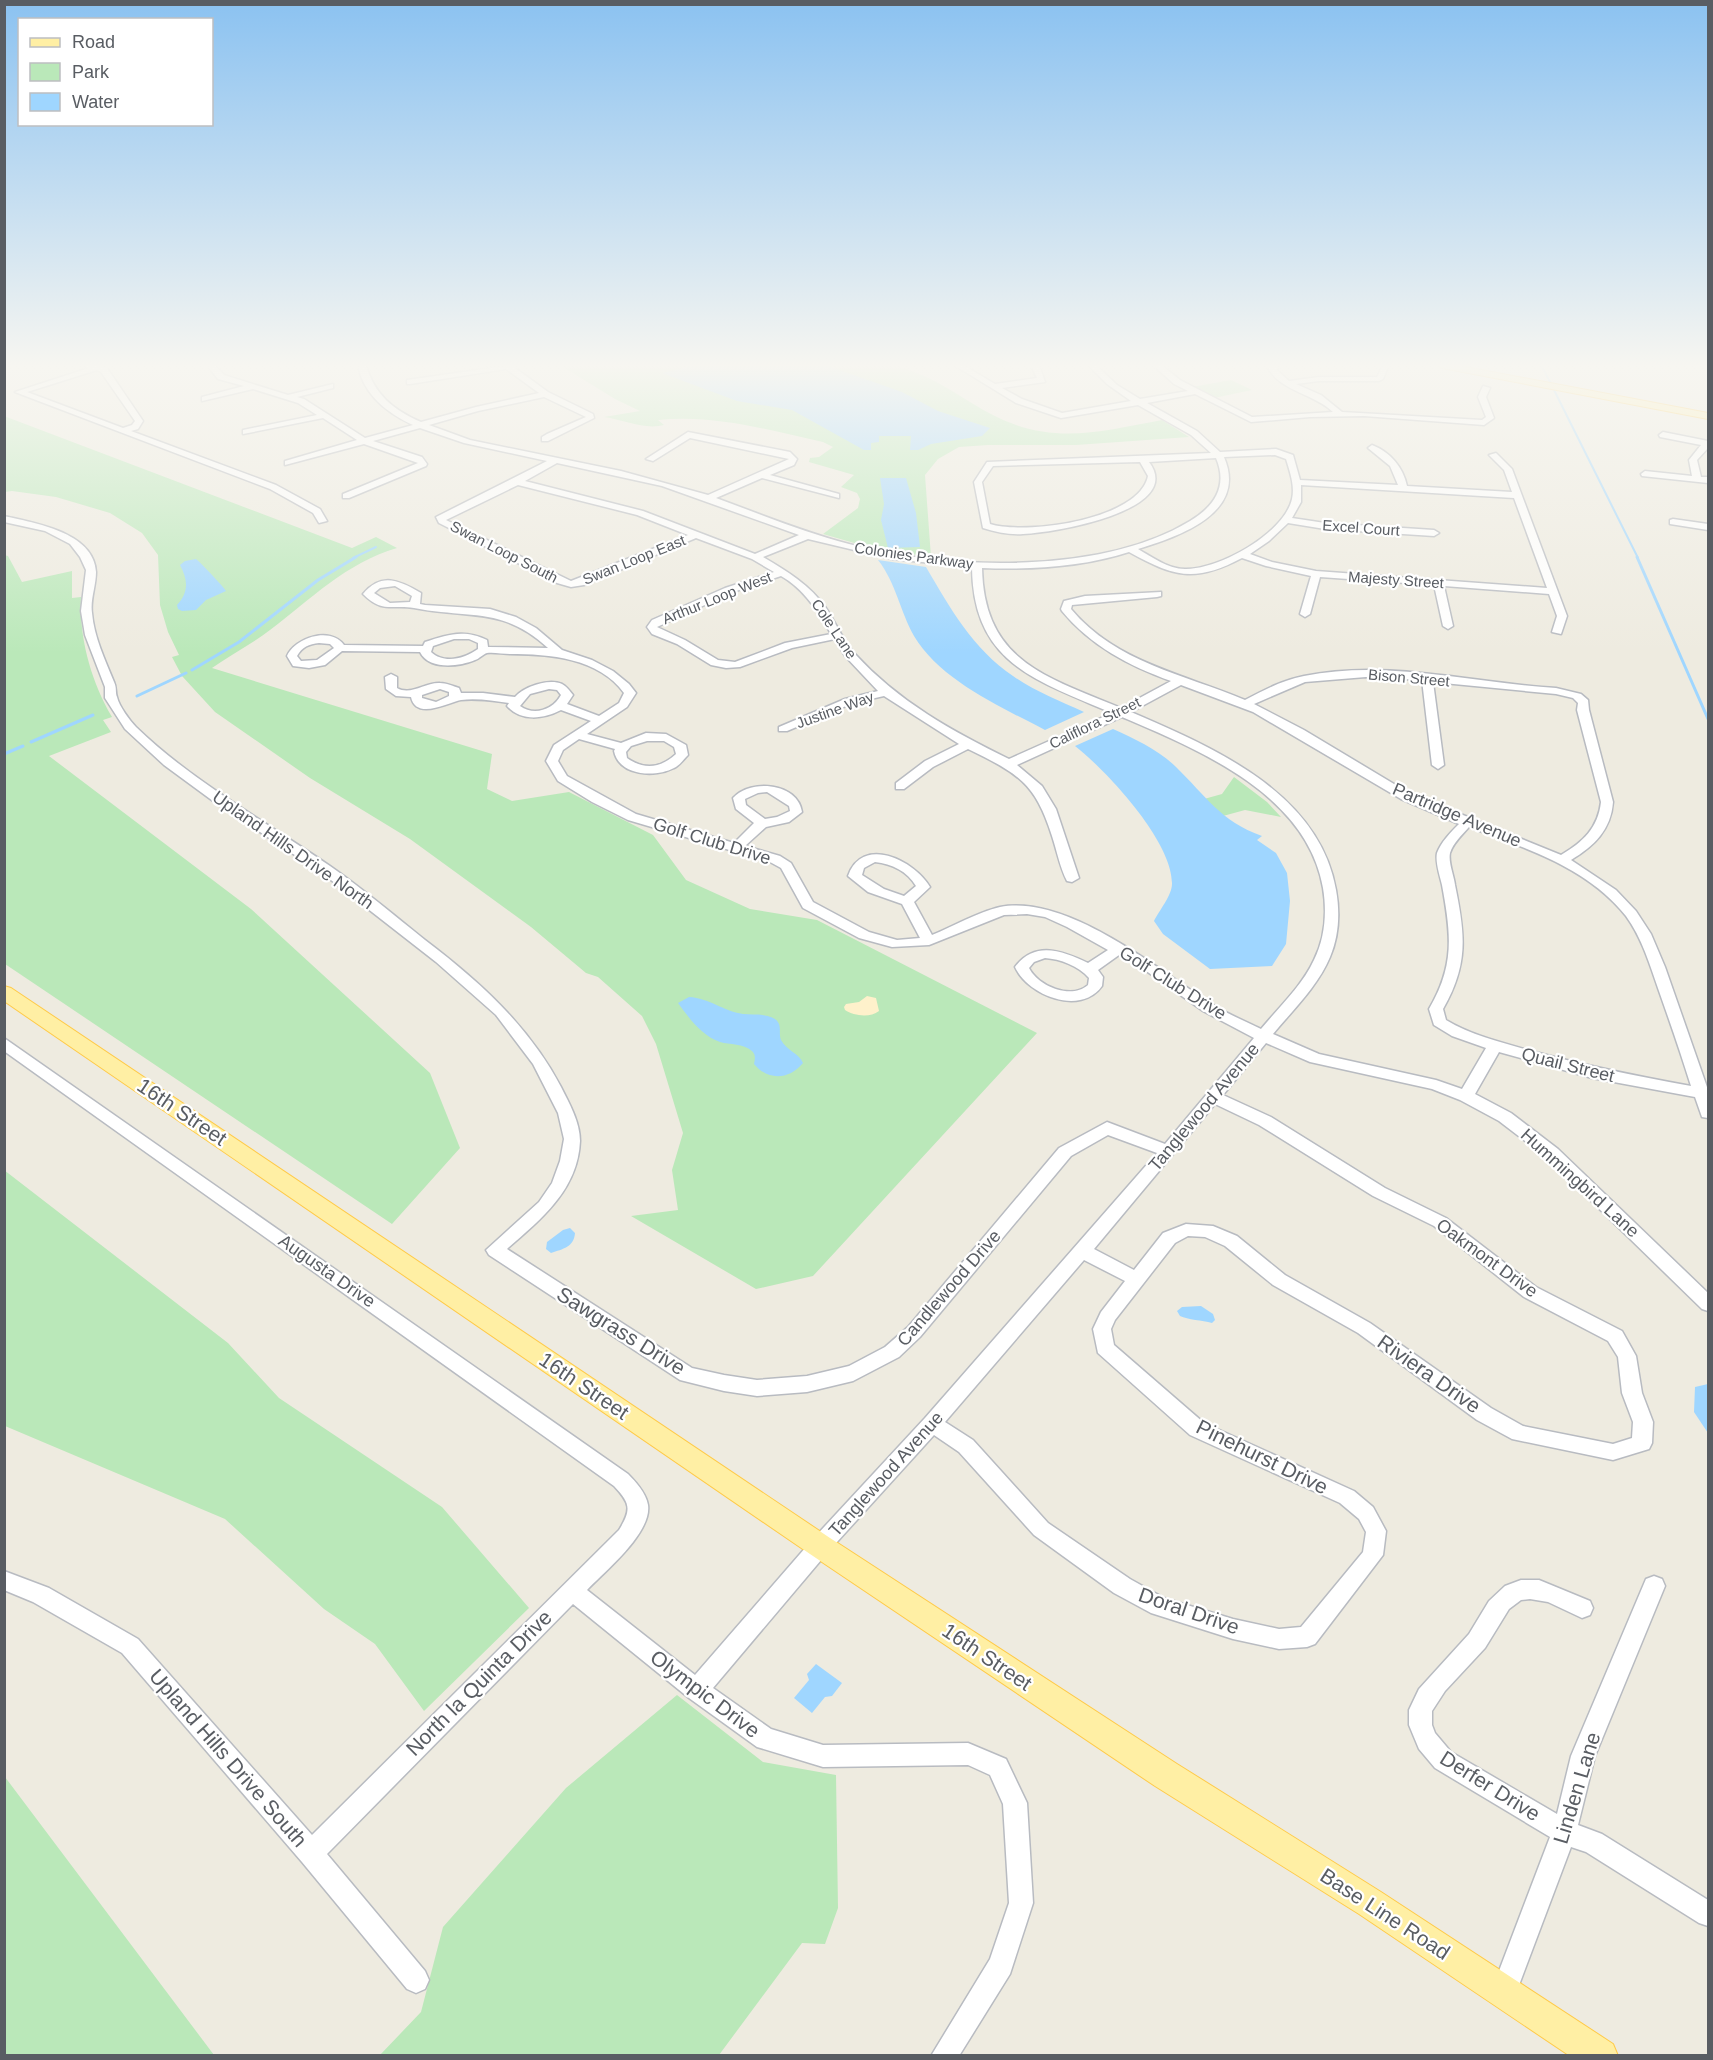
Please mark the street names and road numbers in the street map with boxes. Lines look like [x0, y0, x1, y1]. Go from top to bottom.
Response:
street label: Excel Court [1322, 516, 1401, 539]
street label: Swan Loop South [448, 517, 561, 586]
street label: Swan Loop East [580, 531, 688, 588]
street label: Colonies Parkway [853, 539, 975, 572]
street label: Arthur Loop West [660, 568, 775, 627]
street label: Majesty Street [1348, 568, 1445, 591]
street label: Cole Lane [808, 596, 861, 662]
street label: Bison Street [1368, 665, 1451, 690]
street label: Justine Way [794, 687, 876, 731]
street label: Califlora Street [1046, 693, 1144, 752]
street label: Partridge Avenue [1390, 779, 1524, 851]
street label: Upland Hills Drive North [209, 787, 377, 913]
street label: Golf Club Drive [651, 814, 773, 868]
street label: Golf Club Drive [1116, 942, 1230, 1024]
street label: Tanglewood Avenue [1145, 1039, 1263, 1175]
street label: Quail Street [1519, 1044, 1617, 1086]
street label: 16th Street [133, 1073, 231, 1150]
street label: Hummingbird Lane [1517, 1125, 1643, 1241]
street label: Oakmont Drive [1433, 1215, 1541, 1301]
street label: Candlewood Drive [893, 1226, 1005, 1350]
street label: Augusta Drive [275, 1230, 379, 1312]
street label: Sawgrass Drive [553, 1282, 690, 1379]
street label: Riviera Drive [1373, 1330, 1485, 1417]
street label: 16th Street [535, 1347, 633, 1424]
street label: Tanglewood Avenue [825, 1408, 947, 1540]
street label: Pinehurst Drive [1193, 1415, 1332, 1498]
street label: Doral Drive [1136, 1583, 1243, 1638]
street label: North la Quinta Drive [401, 1605, 556, 1760]
street label: 16th Street [938, 1618, 1036, 1695]
street label: Olympic Drive [646, 1645, 764, 1742]
street label: Upland Hills Drive South [145, 1664, 312, 1851]
street label: Linden Lane [1549, 1729, 1604, 1847]
street label: Derfer Drive [1436, 1746, 1544, 1825]
street label: Base Line Road [1316, 1863, 1454, 1964]

